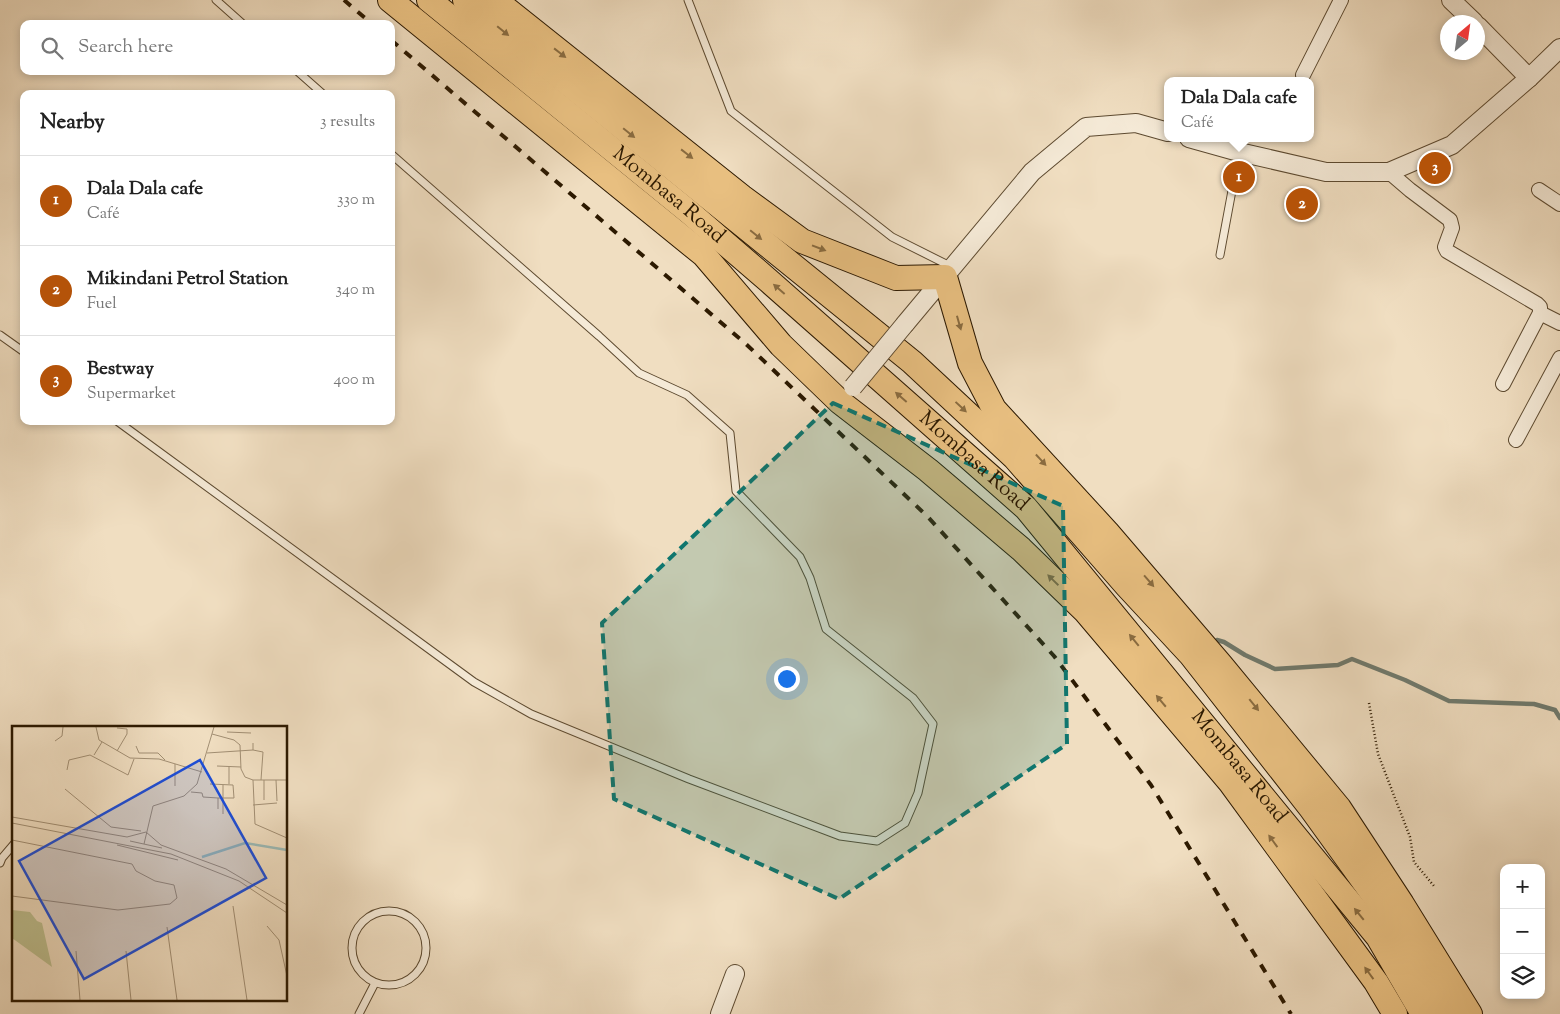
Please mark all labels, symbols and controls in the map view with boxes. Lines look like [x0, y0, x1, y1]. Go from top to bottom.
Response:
north arrow [1440, 15, 1485, 60]
search box [20, 20, 395, 75]
one-way arrow [496, 25, 509, 36]
icon: search [38, 34, 66, 62]
text: Search here [78, 34, 173, 61]
one-way arrow [553, 48, 567, 58]
popup [1164, 77, 1314, 142]
text: Dala Dala cafe [1181, 85, 1297, 112]
text: Nearby [40, 108, 105, 138]
text: 3 results [320, 111, 375, 134]
text: Café [1181, 112, 1214, 135]
one-way arrow [622, 128, 635, 139]
street label: Mombasa Road [605, 140, 731, 251]
one-way arrow [680, 148, 693, 159]
pin: 3 [1419, 149, 1451, 187]
pin: 1 [1223, 158, 1255, 196]
text: Dala Dala cafe [87, 176, 203, 203]
pin: 2 [1286, 185, 1318, 223]
text: 1 [53, 189, 59, 212]
text: 330 m [337, 189, 375, 212]
text: Café [87, 203, 120, 226]
one-way arrow [749, 230, 762, 241]
one-way arrow [812, 244, 827, 252]
text: Mikindani Petrol Station [87, 266, 289, 293]
text: 2 [52, 279, 60, 302]
text: 340 m [336, 279, 375, 302]
one-way arrow [773, 284, 786, 295]
text: Fuel [87, 293, 117, 316]
one-way arrow [955, 316, 963, 331]
text: Bestway [87, 356, 154, 383]
text: 3 [53, 369, 59, 392]
text: 400 m [334, 369, 375, 392]
text: Supermarket [87, 383, 176, 406]
one-way arrow [895, 391, 907, 403]
one-way arrow [954, 401, 966, 413]
street label: Mombasa Road [912, 405, 1035, 519]
one-way arrow [1035, 454, 1047, 466]
one-way arrow [1048, 574, 1060, 586]
one-way arrow [1144, 575, 1155, 588]
one-way arrow [1129, 633, 1140, 646]
your location [774, 666, 800, 692]
one-way arrow [1156, 694, 1167, 707]
one-way arrow [1249, 698, 1260, 711]
street label: Mombasa Road [1183, 704, 1294, 830]
inset map [12, 726, 288, 1002]
one-way arrow [1268, 835, 1278, 848]
map controls [1500, 864, 1545, 999]
button: + [1500, 864, 1545, 909]
one-way arrow [1354, 908, 1365, 921]
button: − [1500, 909, 1545, 954]
button: layers [1500, 954, 1545, 999]
one-way arrow [1364, 966, 1374, 980]

